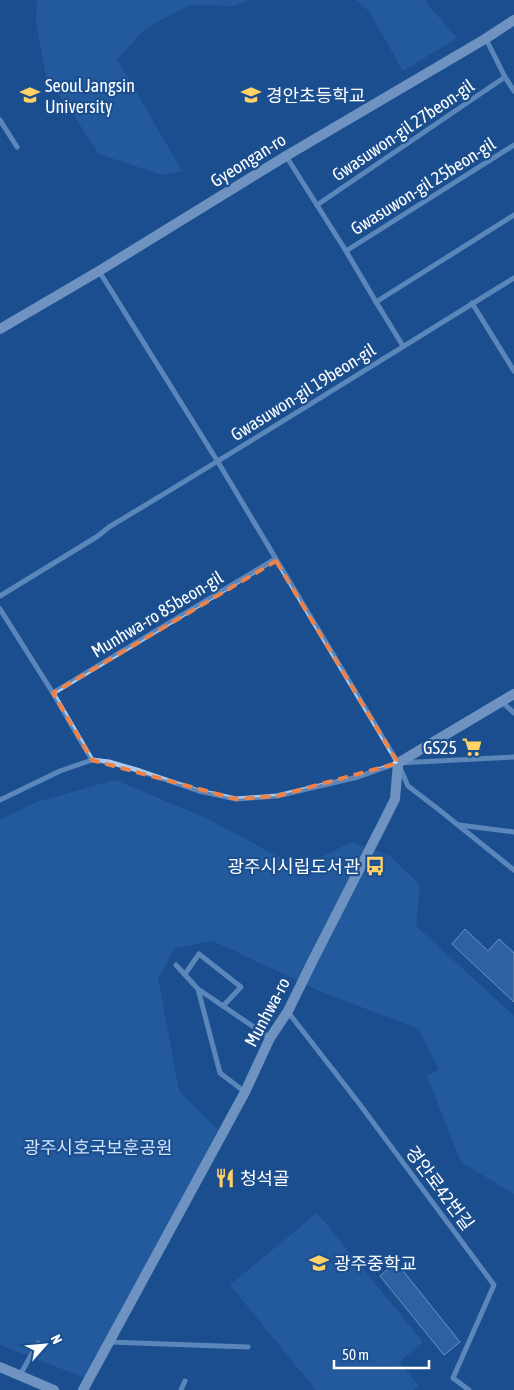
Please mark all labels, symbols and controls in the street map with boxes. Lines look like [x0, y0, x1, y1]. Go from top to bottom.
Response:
place label: Seoul Jangsin University [45, 75, 135, 117]
street label: Gwasuwon-gil 27beon-gil [328, 75, 478, 185]
school or university icon: Seoul Jangsin University [19, 84, 41, 106]
school or university icon: 경안초등학교 [240, 84, 262, 106]
place label: 경안초등학교 [266, 85, 365, 106]
street label: Gyeongan-ro [206, 129, 290, 191]
street label: Gwasuwon-gil 25beon-gil [347, 133, 499, 239]
street label: Gwasuwon-gil 19beon-gil [227, 339, 379, 445]
street label: Munhwa-ro 85beon-gil [87, 566, 227, 662]
supermarket icon: GS25 [461, 736, 483, 758]
place label: GS25 [423, 737, 457, 758]
bus stop icon: 광주시시립도서관 [364, 855, 386, 877]
place label: 광주시시립도서관 [228, 856, 360, 877]
street label: Munhwa-ro [240, 974, 294, 1050]
park label: 광주시호국보훈공원 [23, 1137, 173, 1158]
street label: 경안로42번길 [402, 1142, 478, 1234]
restaurant icon: 청석골 [214, 1167, 236, 1189]
place label: 청석골 [240, 1168, 290, 1189]
school or university icon: 광주중학교 [308, 1252, 330, 1274]
place label: 광주중학교 [334, 1253, 417, 1274]
north arrow [20, 1320, 70, 1370]
text: N [48, 1332, 66, 1346]
scale bar [334, 1338, 429, 1370]
text: 50 m [342, 1346, 369, 1363]

